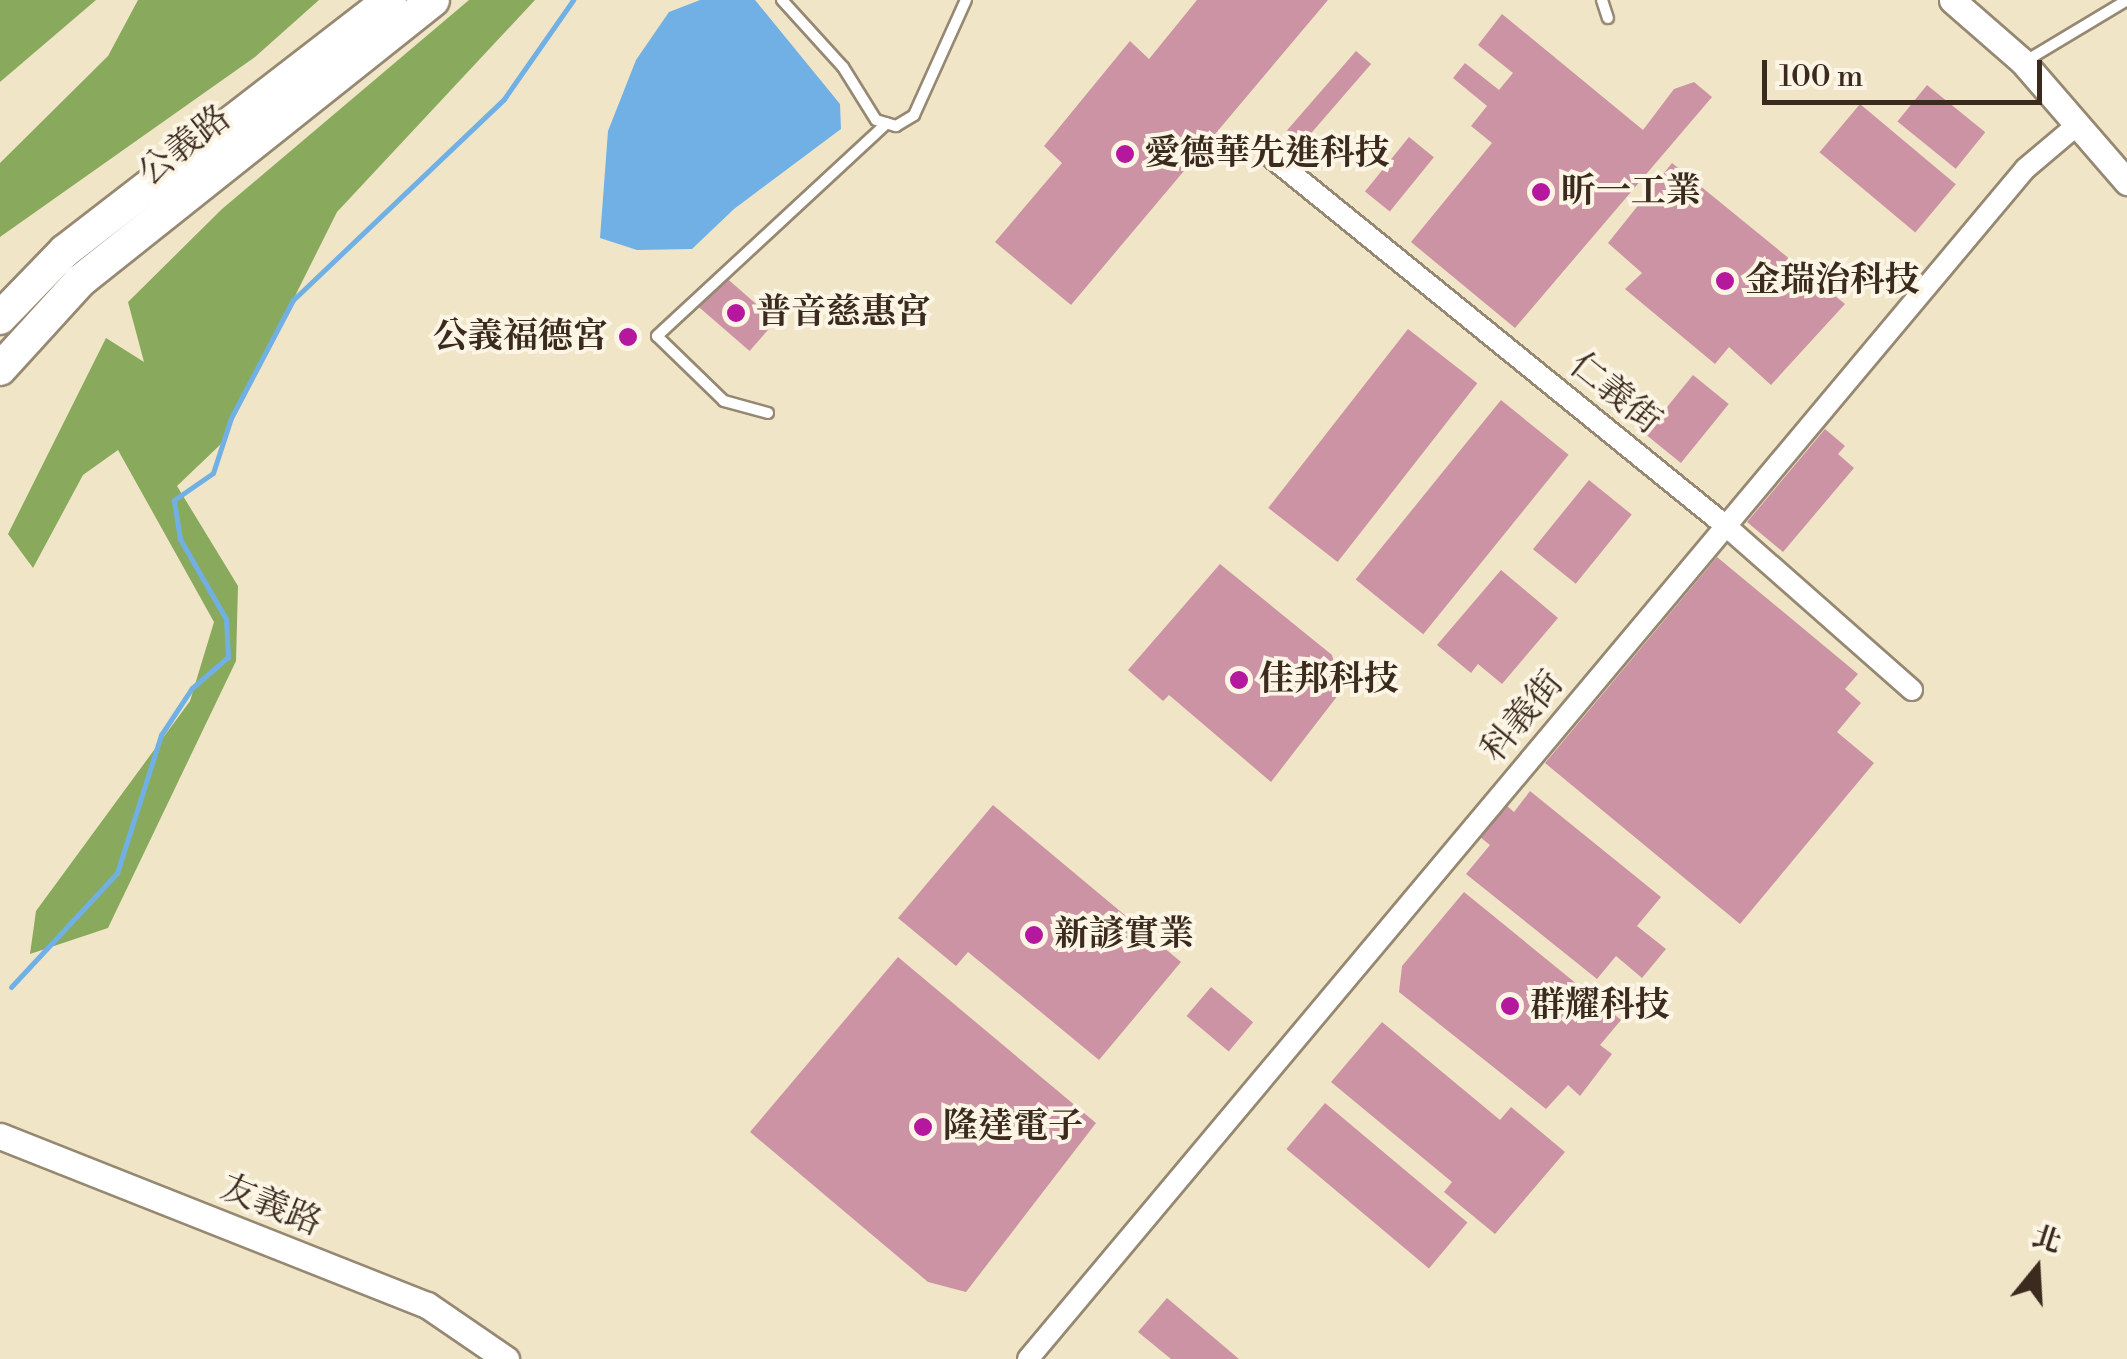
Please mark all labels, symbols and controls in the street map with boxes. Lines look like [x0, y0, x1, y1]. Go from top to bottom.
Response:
scale bar [1767, 40, 2047, 102]
text: 100 m [1779, 58, 1863, 96]
street label: 公義路 [131, 97, 239, 195]
place label: 愛德華先進科技 [1145, 133, 1390, 175]
marker: 愛德華先進科技 [1114, 143, 1136, 165]
place label: 昕一工業 [1561, 171, 1701, 213]
marker: 昕一工業 [1530, 181, 1552, 203]
place label: 金瑞治科技 [1745, 260, 1920, 302]
marker: 金瑞治科技 [1714, 270, 1736, 292]
place label: 普音慈惠宮 [756, 292, 931, 334]
marker: 普音慈惠宮 [725, 302, 747, 324]
place label: 公義福德宮 [433, 316, 608, 358]
marker: 公義福德宮 [617, 326, 639, 348]
street label: 仁義街 [1561, 345, 1669, 443]
place label: 佳邦科技 [1259, 659, 1399, 701]
street label: 科義街 [1473, 663, 1573, 771]
marker: 佳邦科技 [1228, 669, 1250, 691]
place label: 新諺實業 [1054, 914, 1194, 956]
marker: 新諺實業 [1023, 924, 1045, 946]
place label: 群耀科技 [1530, 985, 1670, 1027]
marker: 群耀科技 [1499, 995, 1521, 1017]
place label: 隆達電子 [943, 1106, 1083, 1148]
marker: 隆達電子 [912, 1116, 934, 1138]
street label: 友義路 [214, 1167, 328, 1245]
north arrow [1987, 1219, 2087, 1319]
text: 北 [2028, 1219, 2065, 1261]

